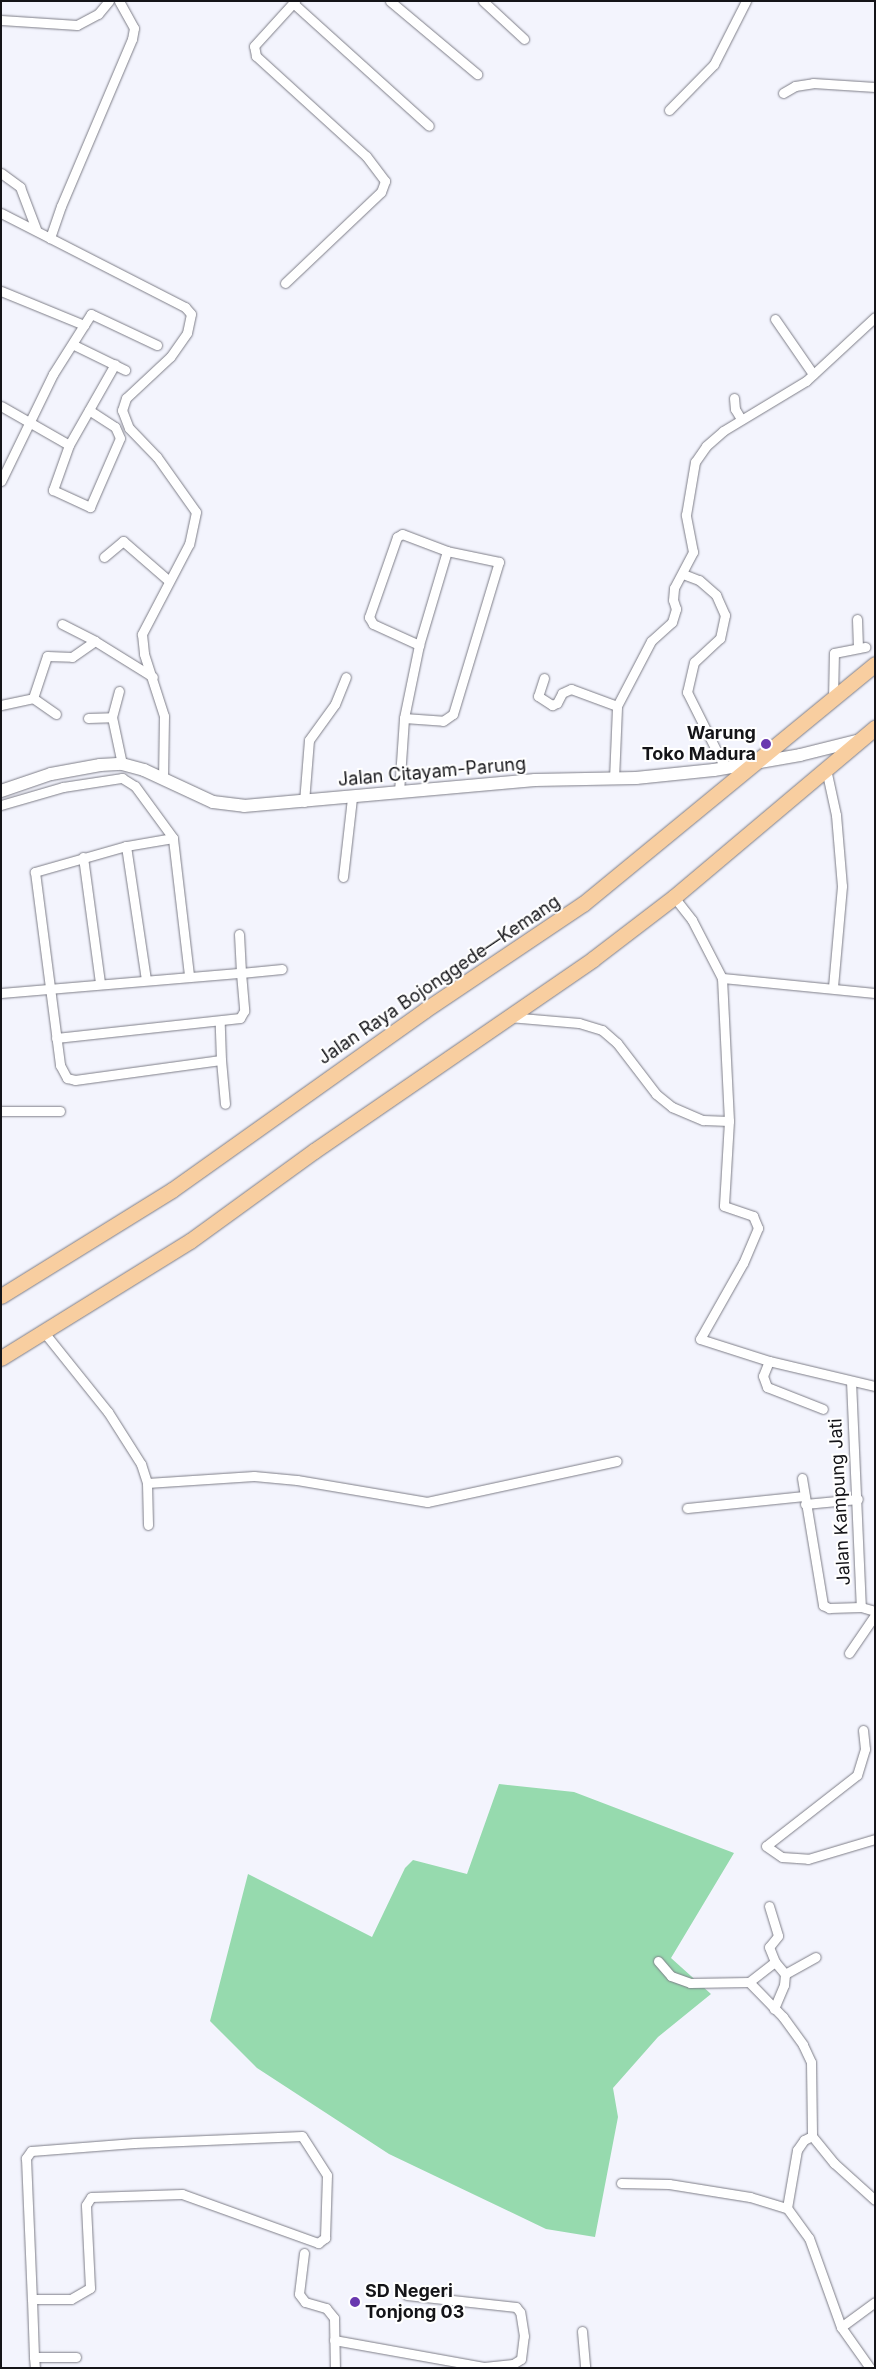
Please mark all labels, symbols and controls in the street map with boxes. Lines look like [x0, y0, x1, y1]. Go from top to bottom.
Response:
place label: Warung Toko Madura [642, 723, 756, 766]
marker: Warung Toko Madura [760, 738, 772, 750]
street label: Jalan Citayam-Parung [337, 753, 527, 791]
street label: Jalan Raya Bojonggede—Kemang [314, 891, 564, 1069]
street label: Jalan Kampung Jati [825, 1418, 855, 1586]
place label: SD Negeri Tonjong 03 [365, 2281, 464, 2324]
marker: SD Negeri Tonjong 03 [349, 2296, 361, 2308]

